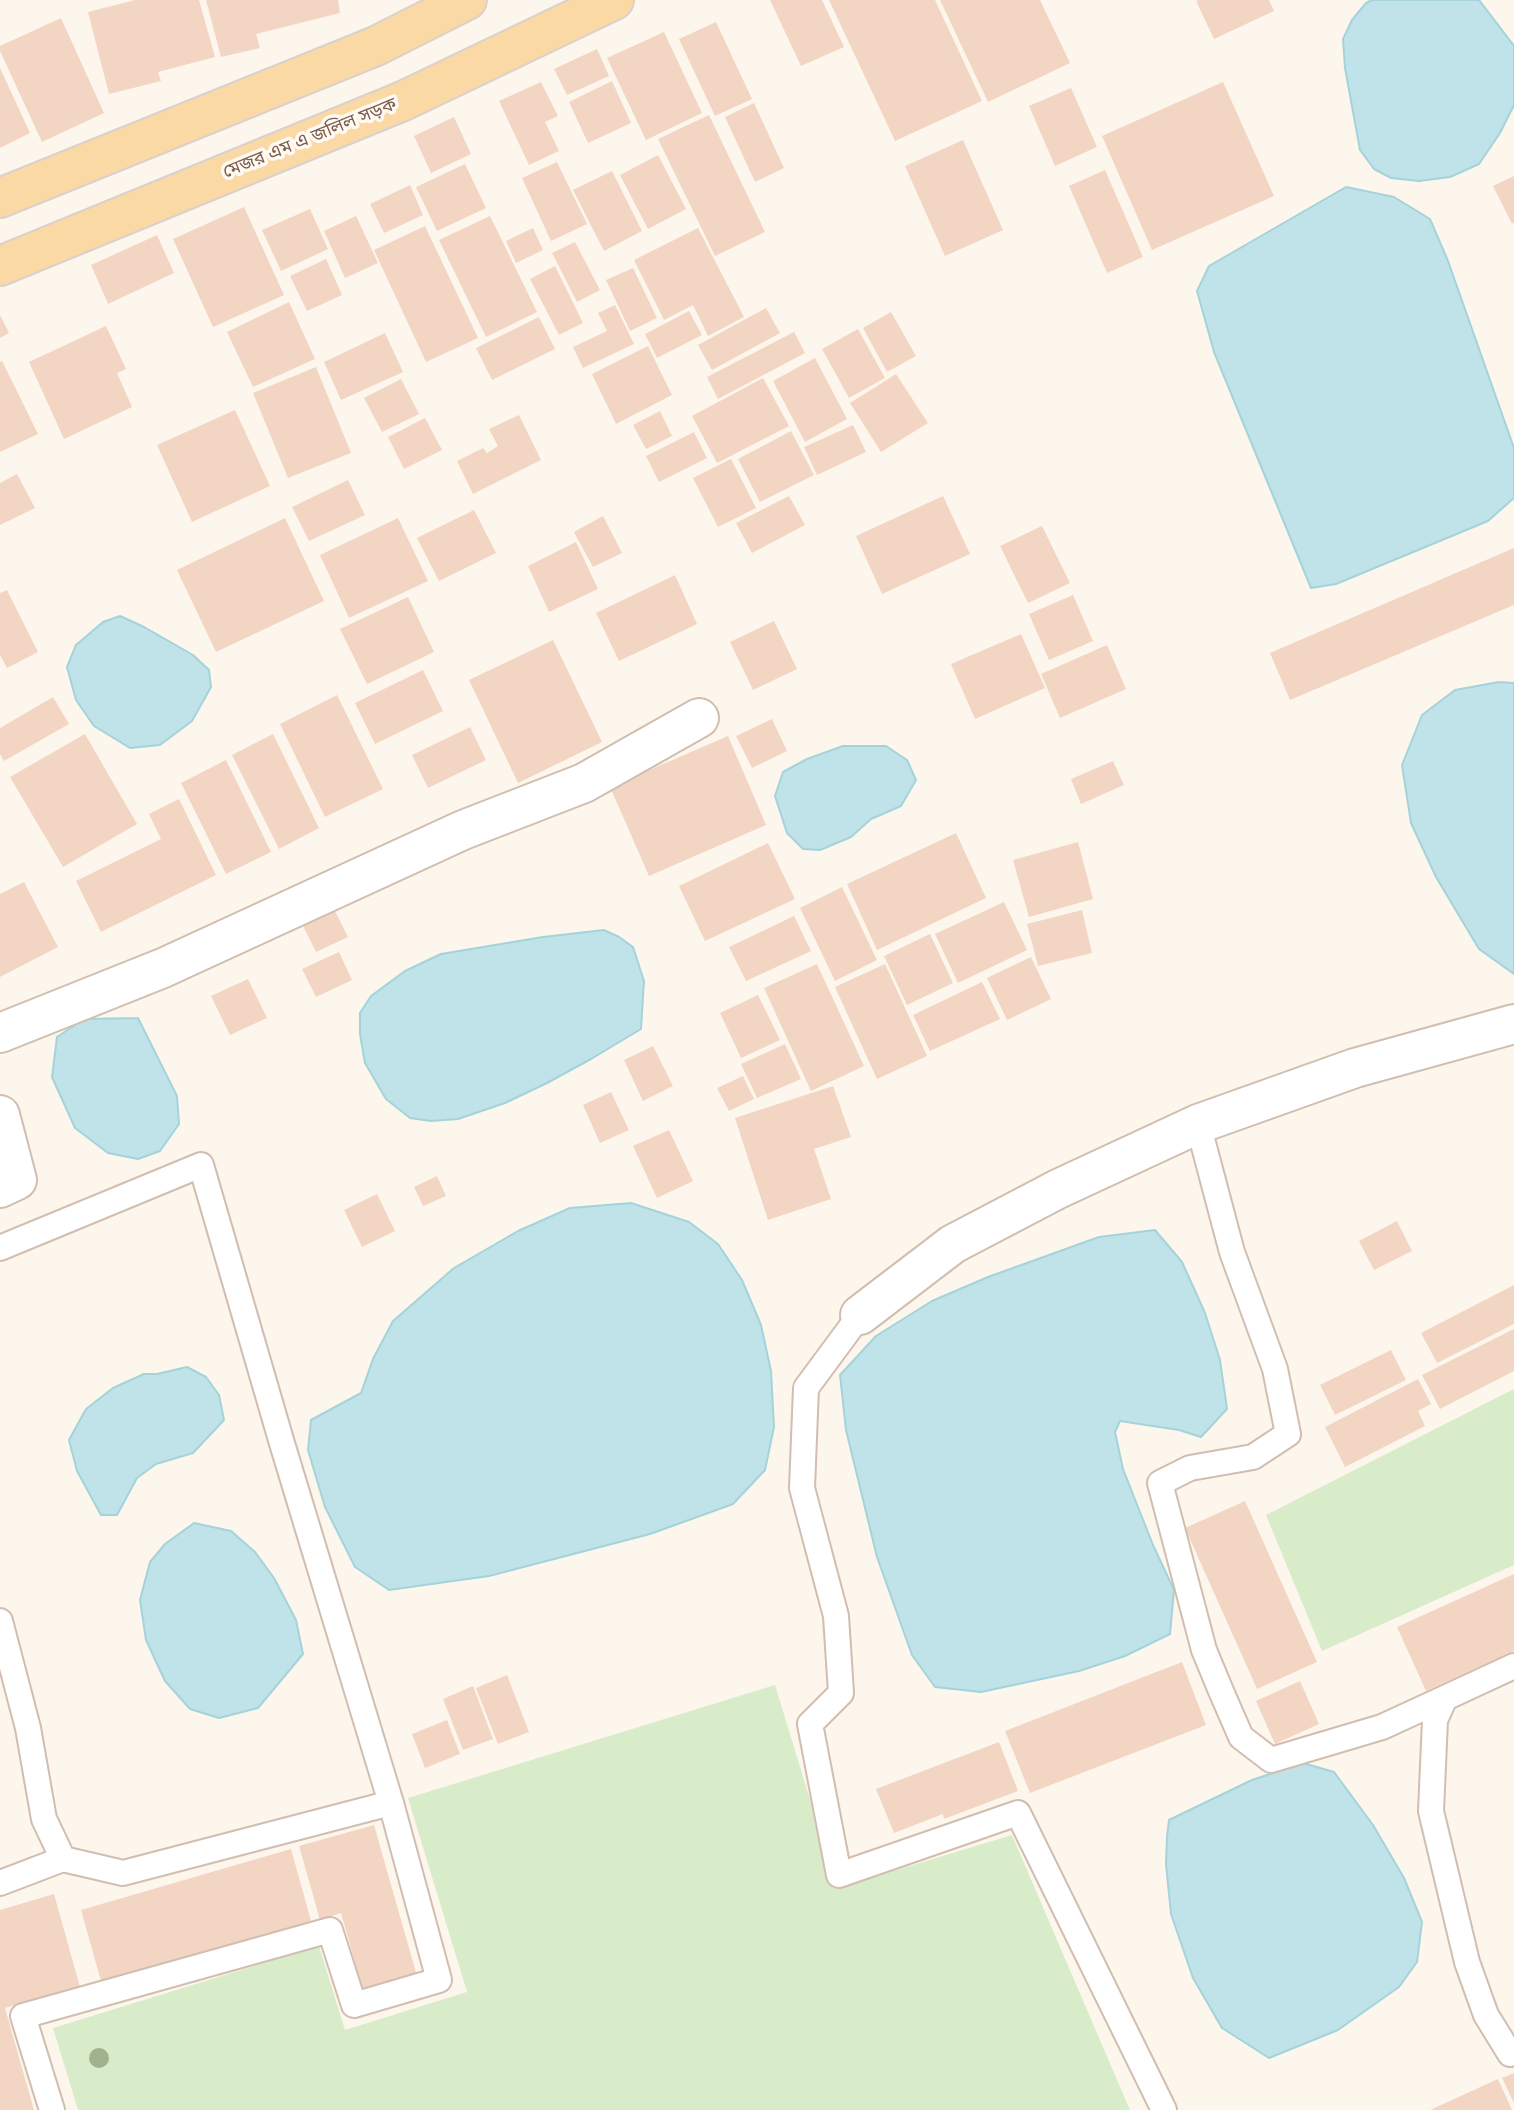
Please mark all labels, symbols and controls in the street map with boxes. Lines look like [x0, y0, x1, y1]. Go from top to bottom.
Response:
street label: মেজর এম এ জলিল সড়ক [220, 94, 400, 184]

